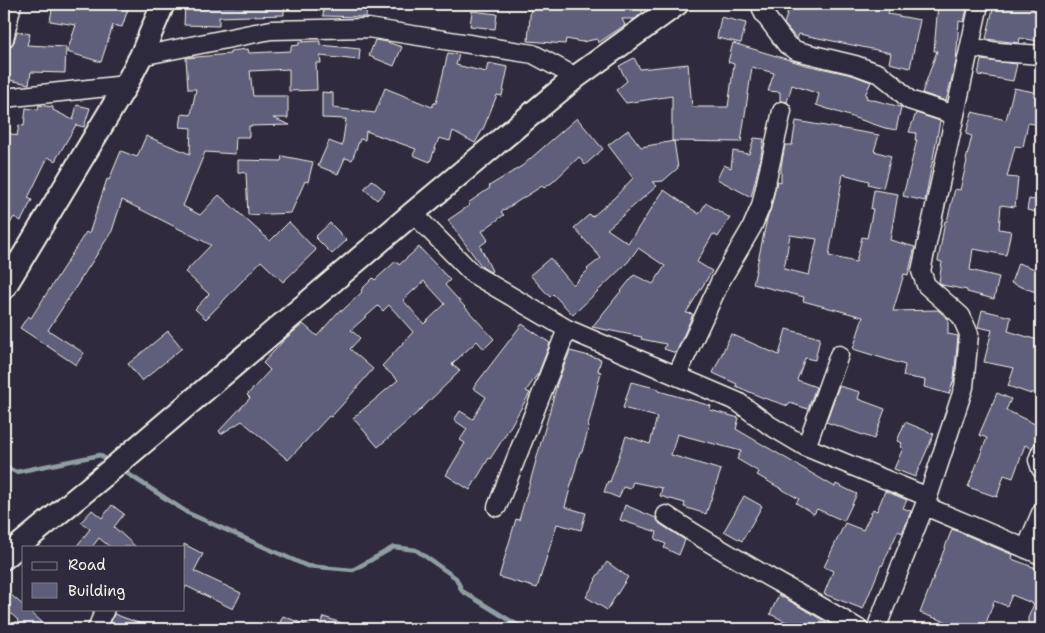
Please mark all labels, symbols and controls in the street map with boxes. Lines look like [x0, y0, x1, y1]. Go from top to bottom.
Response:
legend [22, 546, 185, 610]
text: Road [68, 555, 106, 575]
text: Building [68, 581, 125, 601]

